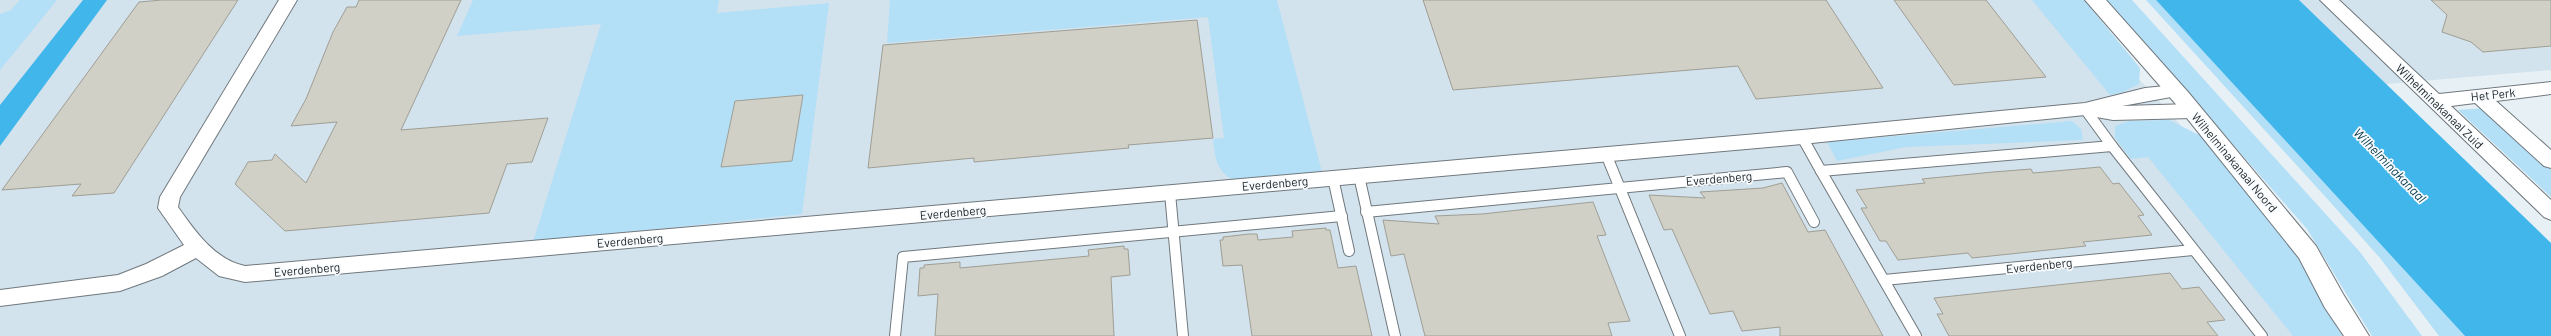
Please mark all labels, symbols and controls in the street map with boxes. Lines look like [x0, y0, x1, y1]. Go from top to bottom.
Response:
street label: Wilhelminakanaal Zuid [2393, 61, 2487, 151]
street label: Het Perk [2470, 85, 2516, 103]
street label: Wilhelminakanaal Noord [2189, 109, 2281, 215]
water label: Wilhelminakanaal [2350, 124, 2430, 206]
street label: Everdenberg [1685, 168, 1753, 188]
street label: Everdenberg [1241, 173, 1309, 193]
street label: Everdenberg [919, 202, 987, 222]
street label: Everdenberg [596, 230, 664, 250]
street label: Everdenberg [2005, 255, 2073, 275]
street label: Everdenberg [273, 259, 341, 279]

